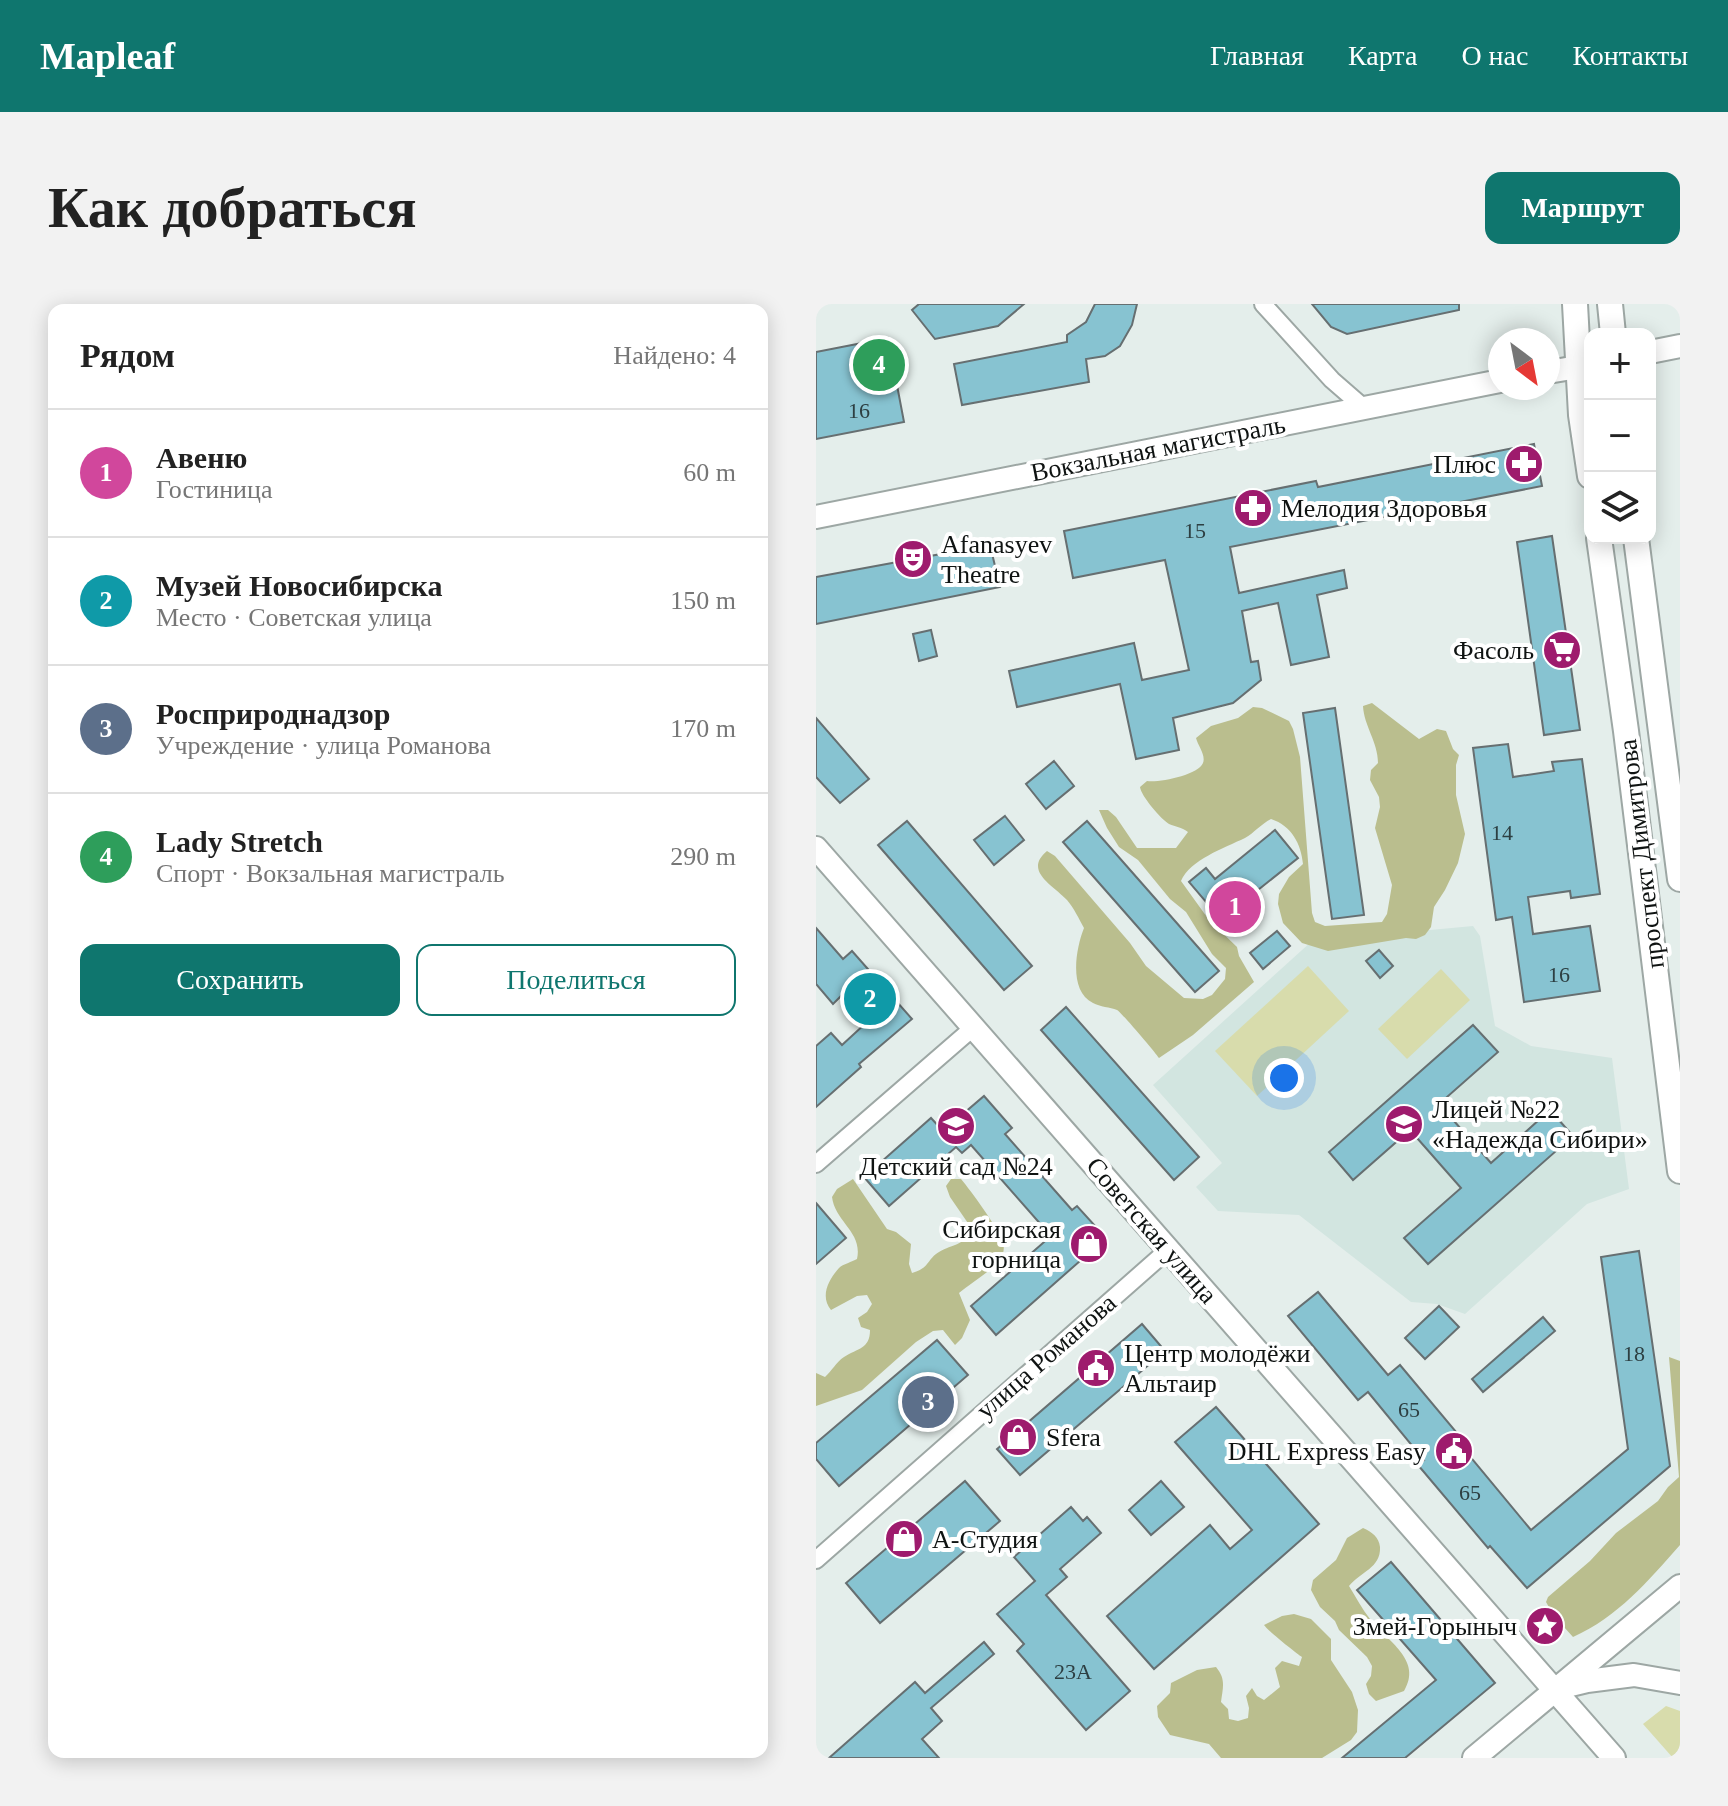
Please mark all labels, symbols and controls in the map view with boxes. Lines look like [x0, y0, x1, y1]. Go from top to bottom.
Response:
text: Mapleaf [40, 35, 175, 77]
text: Главная [1210, 40, 1304, 71]
text: Карта [1348, 40, 1417, 71]
text: О нас [1461, 40, 1528, 71]
text: Контакты [1572, 40, 1688, 71]
button: Маршрут [1485, 172, 1680, 244]
text: Как добраться [48, 177, 416, 239]
north arrow [1488, 328, 1560, 400]
map controls [1584, 328, 1656, 544]
button: + [1584, 328, 1656, 400]
pin: 4 [853, 335, 905, 395]
text: Рядом [80, 337, 175, 374]
text: Найдено: 4 [613, 341, 736, 370]
house number: 16 [848, 398, 870, 423]
button: − [1584, 400, 1656, 472]
street label: Вокзальная магистраль [1028, 410, 1288, 487]
text: Авеню [156, 441, 247, 474]
pharmacy icon: Плюс [1503, 443, 1545, 485]
place label: Плюс [1433, 450, 1496, 479]
text: 1 [100, 458, 113, 487]
text: 60 m [683, 458, 736, 487]
button: layers [1584, 472, 1656, 544]
text: Гостиница [156, 475, 273, 504]
pharmacy icon: Мелодия Здоровья [1232, 487, 1274, 529]
place label: Мелодия Здоровья [1281, 494, 1487, 523]
house number: 15 [1184, 518, 1206, 543]
place label: Afanasyev Theatre [941, 530, 1052, 589]
theatre icon: Afanasyev Theatre [892, 538, 934, 580]
text: Музей Новосибирска [156, 569, 442, 602]
text: 2 [100, 586, 113, 615]
text: 150 m [670, 586, 736, 615]
text: Место · Советская улица [156, 603, 432, 632]
supermarket icon: Фасоль [1541, 629, 1583, 671]
place label: Фасоль [1453, 636, 1534, 665]
text: Росприроднадзор [156, 697, 391, 730]
text: 3 [100, 714, 113, 743]
text: 170 m [670, 714, 736, 743]
text: Учреждение · улица Романова [156, 731, 491, 760]
street label: проспект Димитрова [1613, 737, 1670, 970]
house number: 14 [1491, 820, 1513, 845]
text: Lady Stretch [156, 825, 323, 858]
text: 4 [100, 842, 113, 871]
text: 290 m [670, 842, 736, 871]
text: Спорт · Вокзальная магистраль [156, 859, 505, 888]
pin: 1 [1209, 877, 1261, 937]
button: Сохранить [80, 944, 400, 1016]
button: Поделиться [416, 944, 736, 1016]
house number: 16 [1548, 962, 1570, 987]
pin: 2 [844, 969, 896, 1029]
your location [1264, 1058, 1304, 1098]
place label: Лицей №22 «Надежда Сибири» [1432, 1095, 1648, 1154]
school or university icon: Лицей №22 «Надежда Сибири» [1383, 1103, 1425, 1145]
school or university icon: Детский сад №24 [935, 1105, 977, 1147]
place label: Детский сад №24 [859, 1152, 1053, 1181]
street label: Советская улица [1080, 1152, 1223, 1309]
place label: Сибирская горница [942, 1215, 1061, 1274]
shop icon: Сибирская горница [1068, 1223, 1110, 1265]
street label: улица Романова [971, 1288, 1122, 1425]
place label: Центр молодёжи Альтаир [1124, 1339, 1310, 1398]
house number: 18 [1623, 1341, 1645, 1366]
public building icon: Центр молодёжи Альтаир [1075, 1347, 1117, 1389]
pin: 3 [902, 1372, 954, 1432]
house number: 65 [1398, 1397, 1420, 1422]
shop icon: Sfera [997, 1416, 1039, 1458]
place label: Sfera [1046, 1423, 1101, 1452]
public building icon: DHL Express Easy [1433, 1430, 1475, 1472]
place label: DHL Express Easy [1228, 1437, 1426, 1466]
house number: 65 [1459, 1480, 1481, 1505]
shop icon: А-Студия [883, 1518, 925, 1560]
place label: А-Студия [932, 1525, 1038, 1554]
place icon: Змей-Горыныч [1524, 1605, 1566, 1647]
place label: Змей-Горыныч [1353, 1612, 1517, 1641]
house number: 23А [1054, 1659, 1092, 1684]

